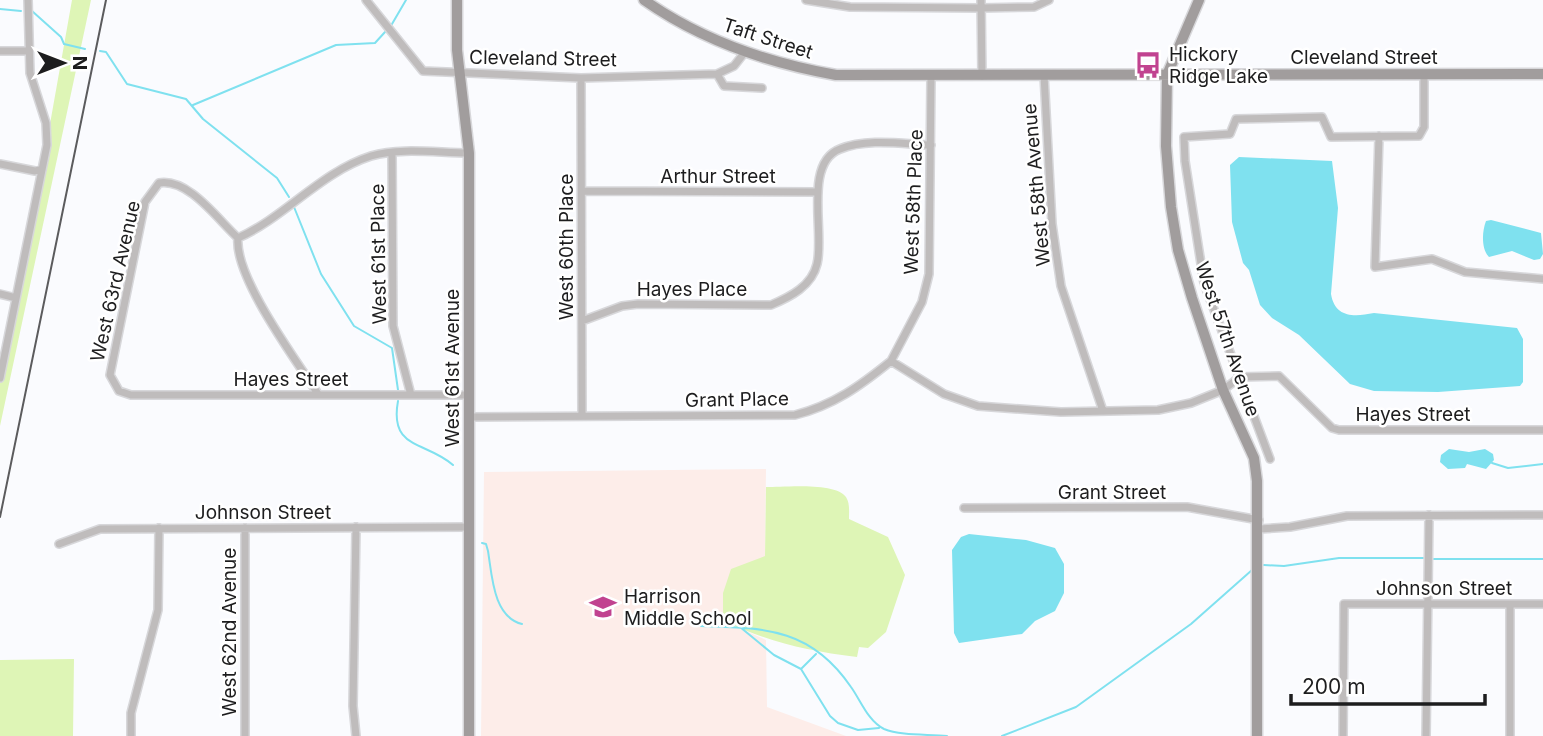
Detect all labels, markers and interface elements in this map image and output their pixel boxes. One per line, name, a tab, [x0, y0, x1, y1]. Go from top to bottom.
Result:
street label: Taft Street	[720, 13, 816, 64]
north arrow	[28, 28, 98, 98]
place label: Hickory Ridge Lake	[1169, 43, 1268, 88]
street label: Cleveland Street	[469, 46, 617, 71]
street label: Cleveland Street	[1290, 46, 1438, 69]
bus stop icon: Hickory Ridge Lake	[1133, 50, 1163, 80]
text: N	[68, 56, 91, 70]
street label: West 58th Avenue	[1018, 103, 1055, 267]
street label: West 58th Place	[899, 129, 928, 275]
street label: Arthur Street	[660, 165, 776, 188]
street label: West 60th Place	[555, 174, 578, 320]
street label: West 61st Place	[366, 183, 391, 325]
street label: West 63rd Avenue	[86, 198, 145, 364]
street label: West 57th Avenue	[1190, 259, 1265, 420]
street label: Hayes Place	[637, 278, 747, 301]
street label: West 61st Avenue	[441, 289, 464, 447]
street label: Hayes Street	[234, 368, 348, 391]
street label: Grant Place	[685, 387, 789, 412]
street label: Hayes Street	[1356, 403, 1470, 426]
street label: Grant Street	[1058, 481, 1166, 504]
street label: Johnson Street	[195, 501, 331, 524]
street label: West 62nd Avenue	[218, 548, 241, 716]
street label: Johnson Street	[1376, 577, 1512, 600]
place label: Harrison Middle School	[624, 585, 752, 630]
school or university icon: Harrison Middle School	[588, 592, 618, 622]
scale bar	[1291, 662, 1485, 706]
text: 200 m	[1302, 674, 1366, 699]

